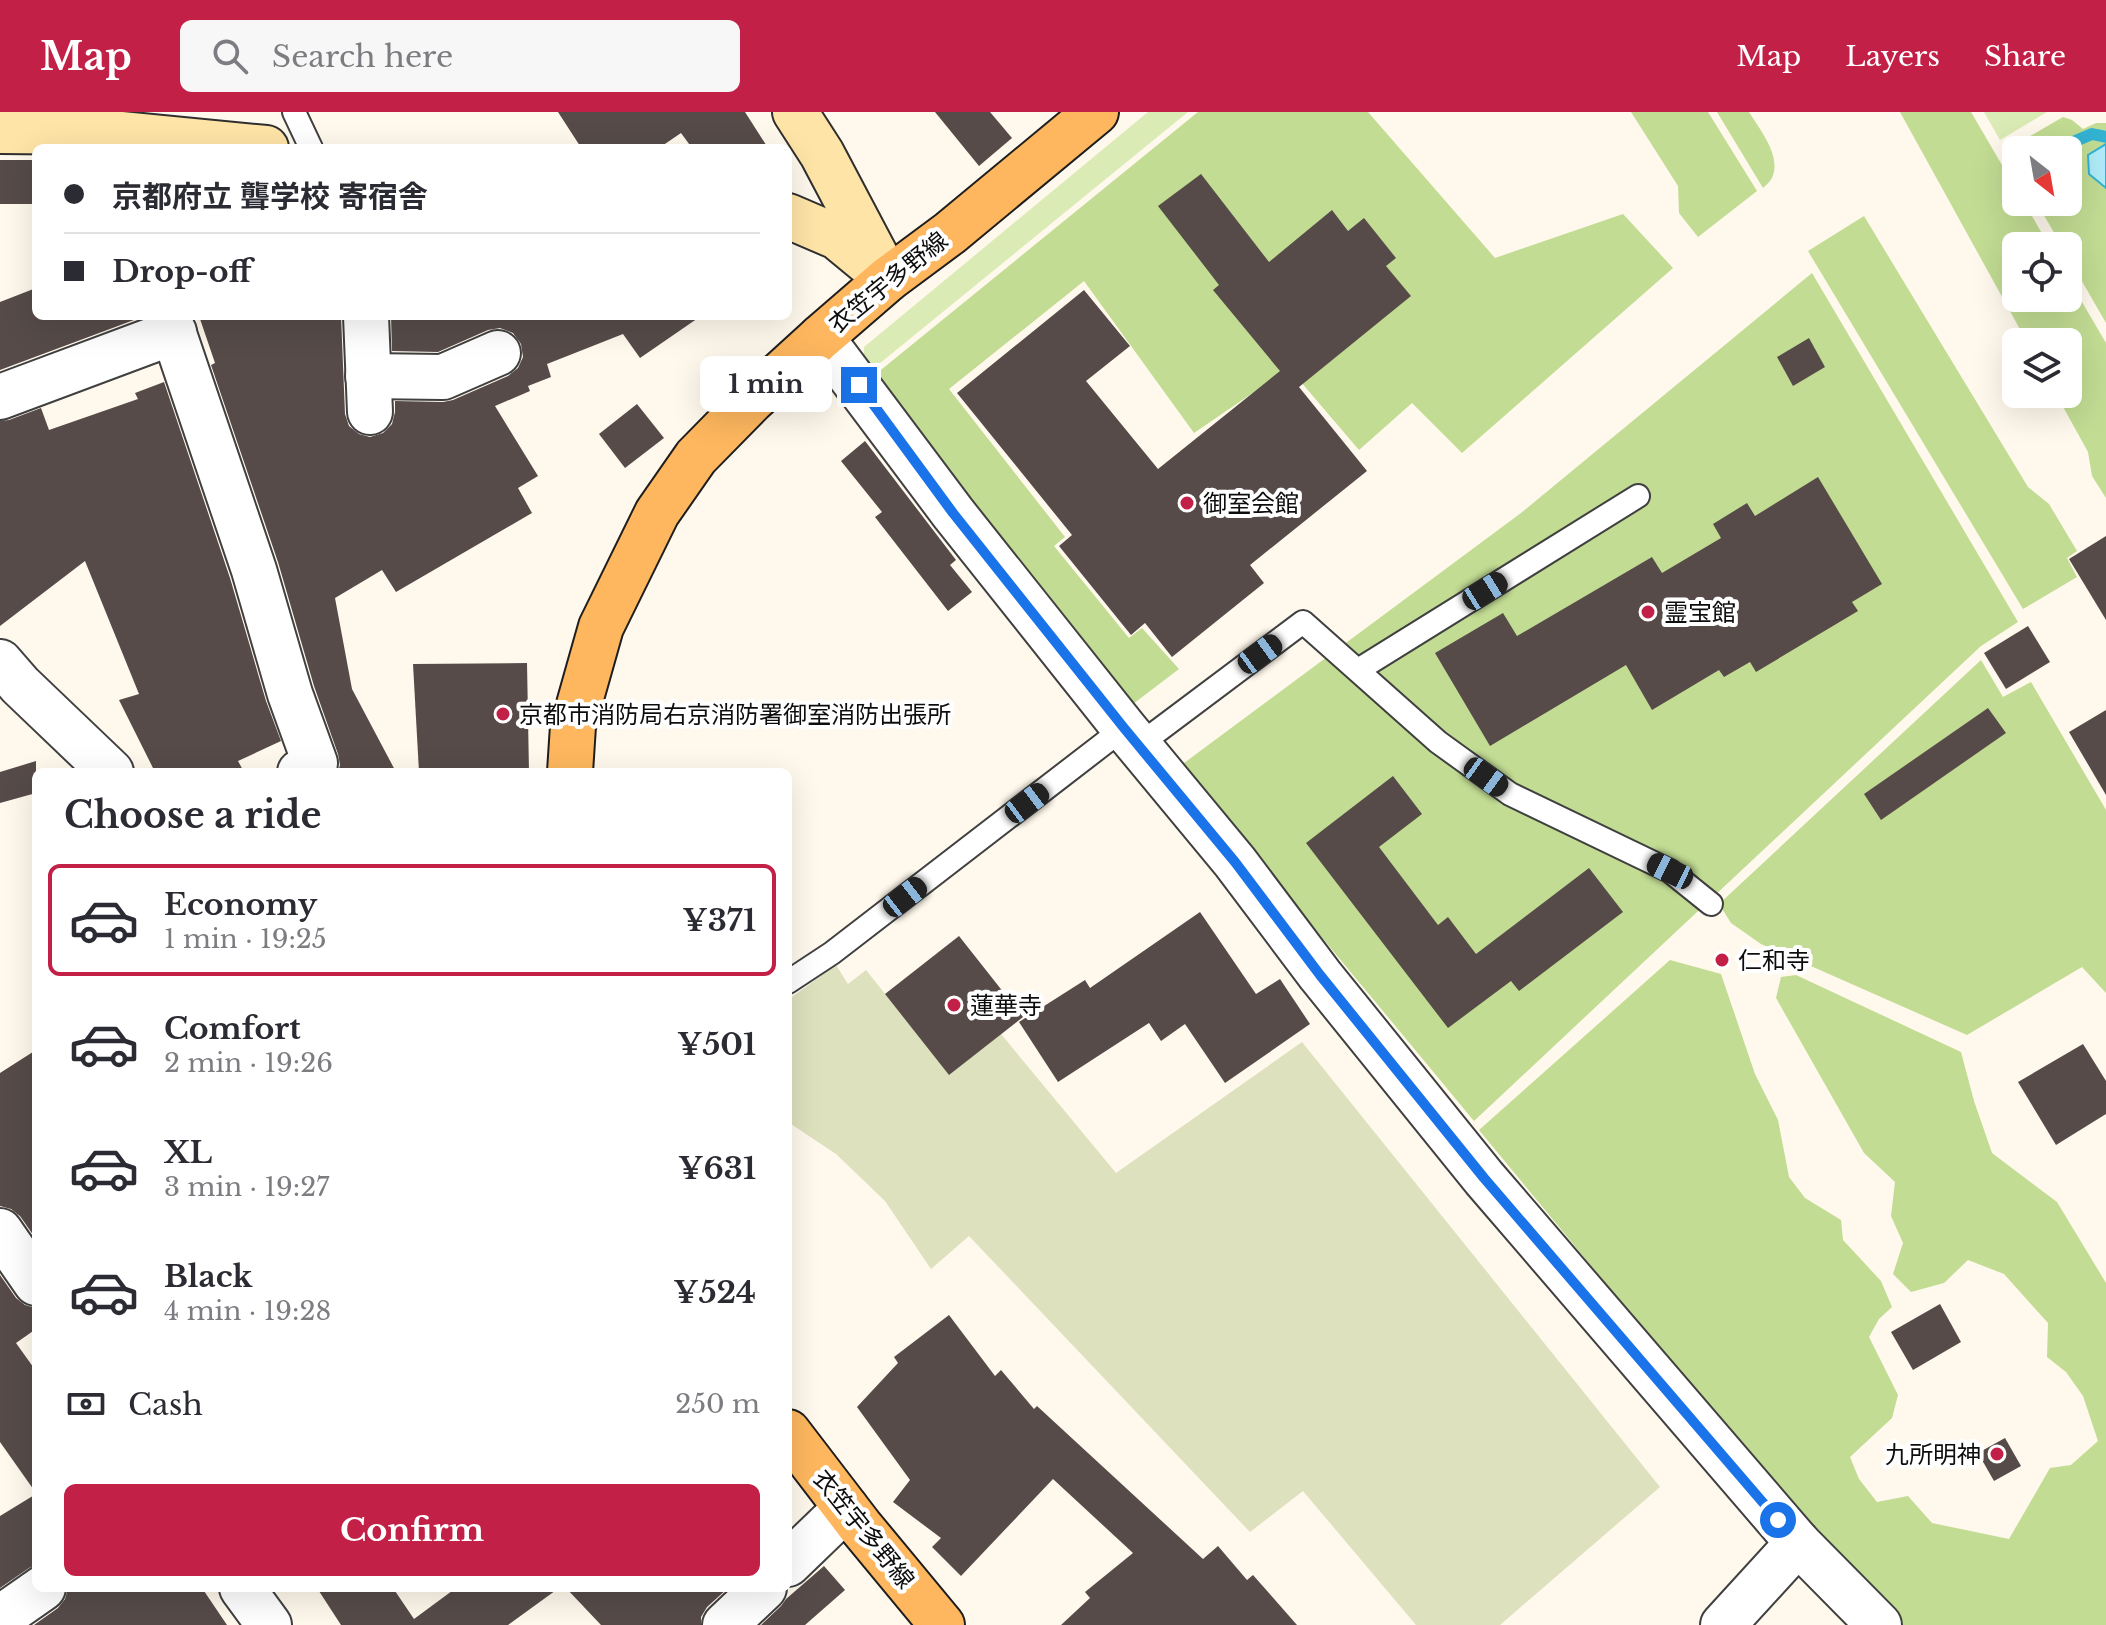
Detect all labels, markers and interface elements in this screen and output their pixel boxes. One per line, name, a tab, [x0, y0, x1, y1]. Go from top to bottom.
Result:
search box	[180, 20, 740, 92]
text: Map	[40, 33, 132, 80]
icon: search	[208, 34, 252, 78]
text: Search here	[272, 38, 453, 75]
text: Map	[1736, 39, 1801, 74]
text: Layers	[1845, 39, 1940, 74]
text: Share	[1984, 39, 2066, 74]
north arrow	[2002, 136, 2082, 216]
map controls	[2002, 136, 2082, 408]
text: 京都府立 聾学校 寄宿舎	[112, 178, 428, 215]
street label: 衣笠宇多野線	[823, 225, 953, 339]
button: locate	[2002, 232, 2082, 312]
text: Drop-off	[112, 253, 252, 290]
button: layers	[2002, 328, 2082, 408]
callout: 1 min	[699, 357, 831, 413]
route end	[841, 367, 877, 403]
text: 1 min	[728, 368, 804, 400]
place label: 御室会館	[1203, 489, 1299, 518]
marker: 御室会館	[1178, 494, 1196, 512]
car	[1458, 568, 1512, 614]
place label: 霊宝館	[1664, 598, 1736, 627]
marker: 霊宝館	[1639, 603, 1657, 621]
car	[1234, 630, 1286, 678]
place label: 京都市消防局右京消防署御室消防出張所	[519, 700, 951, 729]
marker: 京都市消防局右京消防署御室消防出張所	[494, 705, 512, 723]
car	[1460, 753, 1512, 801]
car	[1001, 779, 1053, 827]
text: Choose a ride	[64, 793, 321, 838]
car	[1643, 850, 1697, 892]
car	[879, 873, 931, 921]
icon: car	[68, 884, 140, 956]
text: Economy	[164, 886, 317, 923]
text: ¥371	[682, 902, 756, 939]
text: 1 min · 19:25	[164, 923, 327, 955]
place label: 仁和寺	[1738, 946, 1810, 975]
marker: 仁和寺	[1713, 951, 1731, 969]
place label: 蓮華寺	[970, 991, 1042, 1020]
marker: 蓮華寺	[945, 996, 963, 1014]
icon: car	[68, 1008, 140, 1080]
text: Comfort	[164, 1010, 301, 1047]
text: ¥501	[677, 1026, 756, 1063]
text: 2 min · 19:26	[164, 1047, 333, 1079]
icon: car	[68, 1132, 140, 1204]
text: XL	[164, 1134, 212, 1171]
text: ¥631	[678, 1150, 756, 1187]
text: 3 min · 19:27	[164, 1171, 329, 1203]
icon: car	[68, 1256, 140, 1328]
text: Black	[164, 1258, 252, 1295]
text: ¥524	[673, 1274, 756, 1311]
text: 4 min · 19:28	[164, 1295, 331, 1327]
icon: cash	[64, 1382, 108, 1426]
text: Cash	[128, 1386, 203, 1423]
text: 250 m	[675, 1388, 760, 1420]
place label: 九所明神	[1885, 1440, 1981, 1469]
marker: 九所明神	[1988, 1445, 2006, 1463]
street label: 衣笠宇多野線	[807, 1464, 921, 1594]
button: Confirm	[64, 1484, 760, 1576]
route start	[1760, 1502, 1796, 1538]

